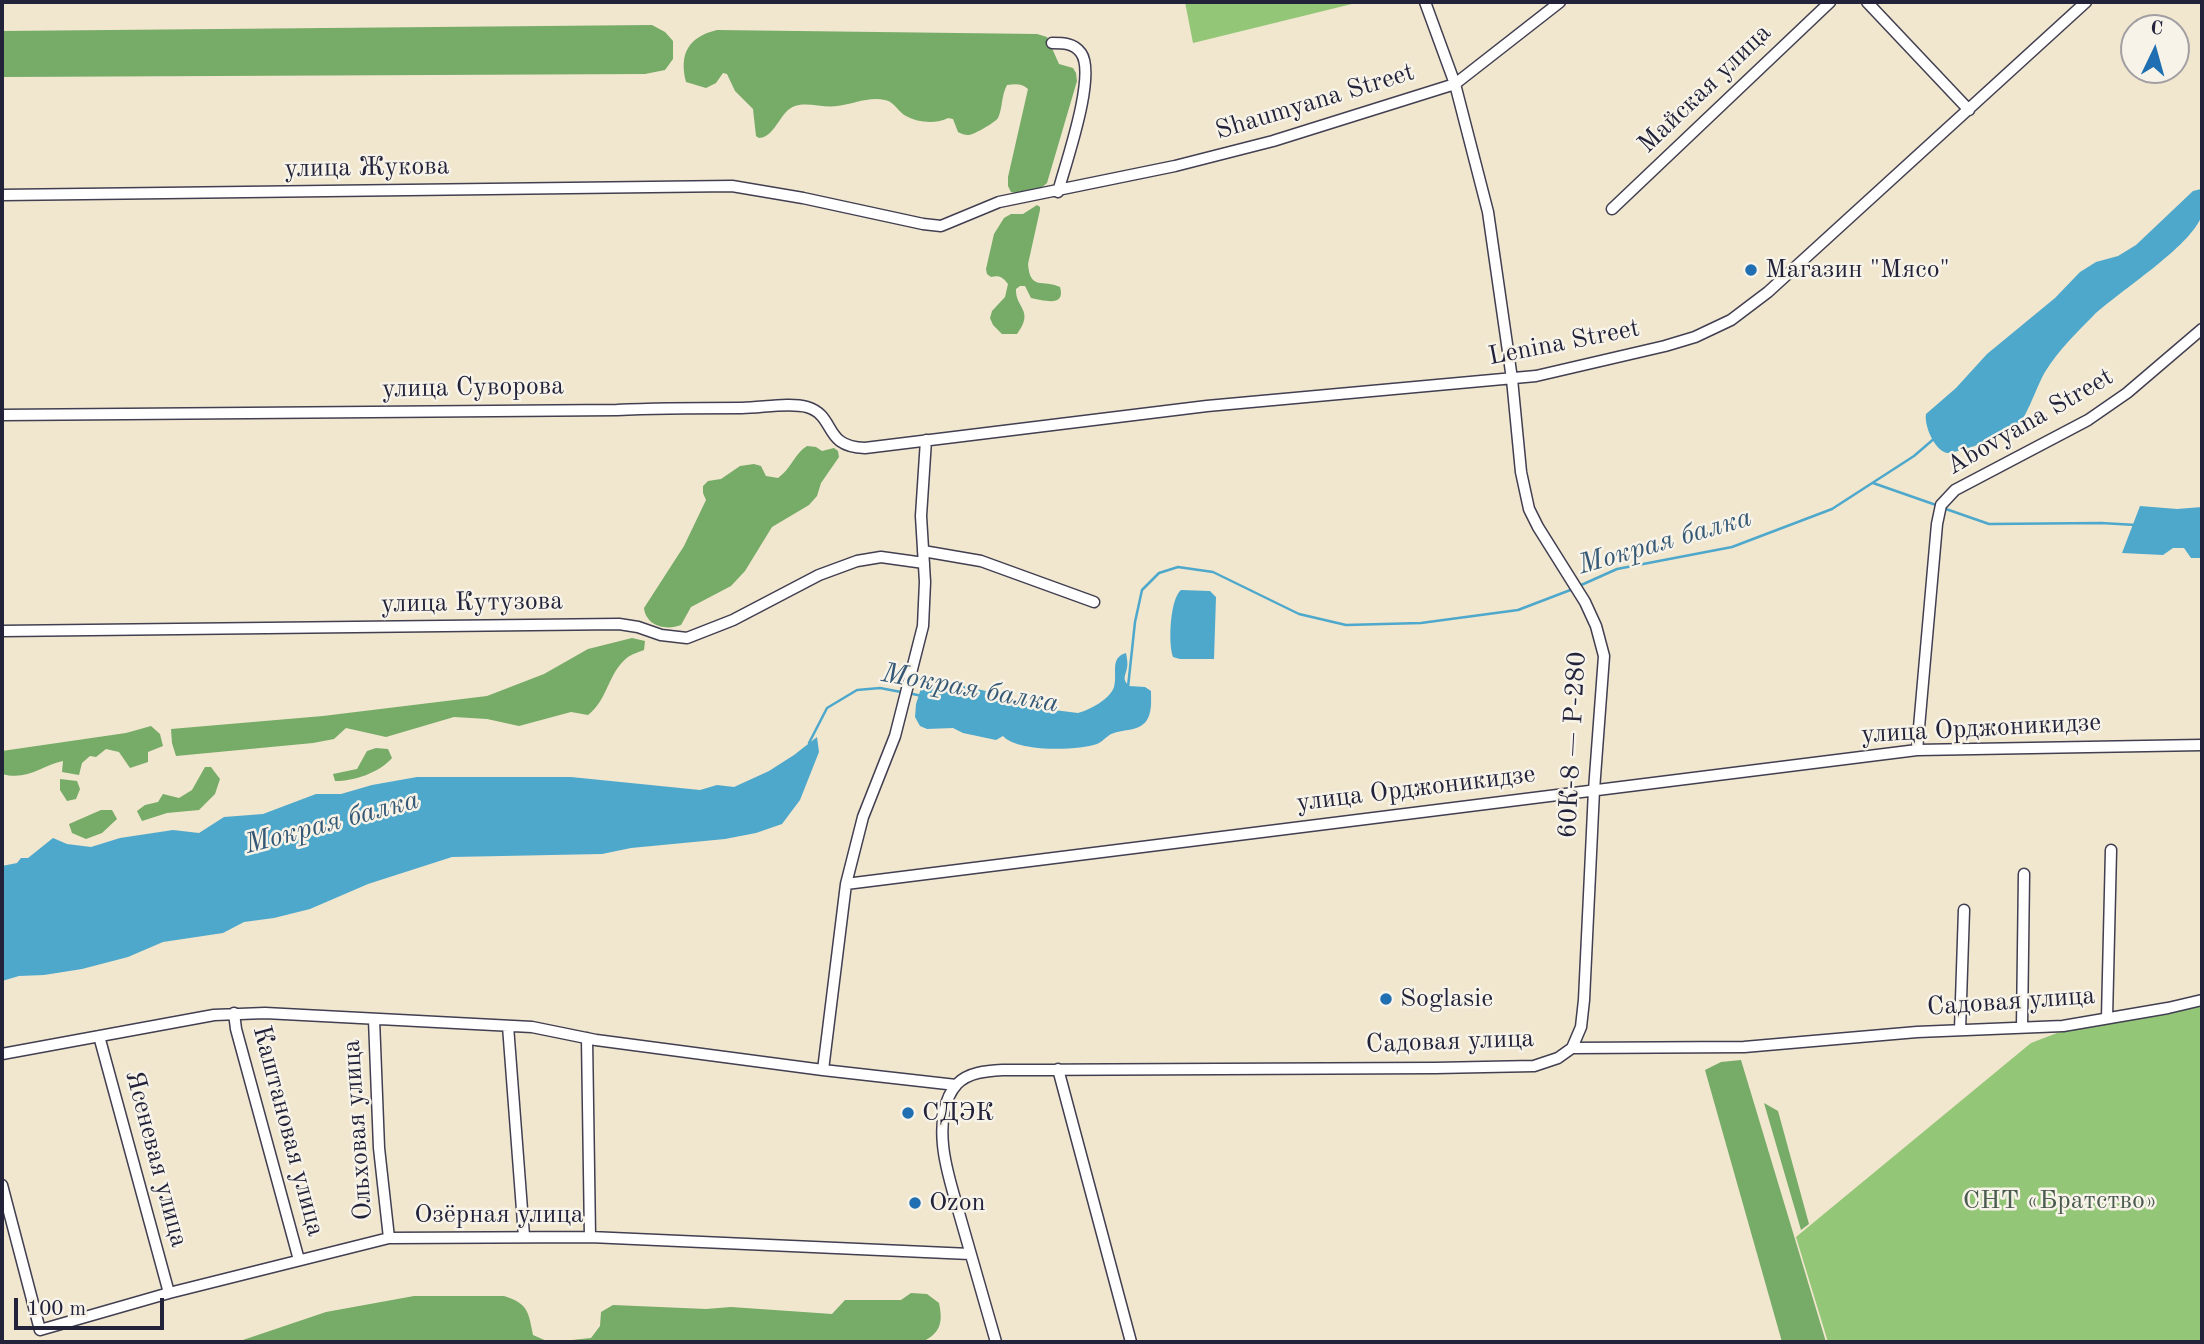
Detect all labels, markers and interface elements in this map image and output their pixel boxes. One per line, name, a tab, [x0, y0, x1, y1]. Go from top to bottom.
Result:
north arrow	[2120, 14, 2190, 84]
street label: Майская улица	[1632, 18, 1778, 160]
text: С	[2150, 20, 2164, 40]
street label: Shaumyana Street	[1212, 57, 1418, 147]
street label: улица Жукова	[284, 151, 450, 185]
place label: Магазин "Мясо"	[1765, 254, 1950, 286]
marker: Магазин "Мясо"	[1743, 262, 1759, 278]
street label: Lenina Street	[1486, 313, 1642, 373]
street label: Abovyana Street	[1941, 362, 2119, 482]
street label: улица Суворова	[382, 371, 564, 405]
water label: Мокрая балка	[1574, 501, 1756, 583]
street label: улица Кутузова	[381, 586, 563, 620]
street label: 60К-8 — Р-280	[1553, 651, 1593, 839]
water label: Мокрая балка	[879, 657, 1061, 721]
street label: улица Орджоникидзе	[1860, 707, 2102, 751]
street label: улица Орджоникидзе	[1295, 759, 1537, 819]
water label: Мокрая балка	[241, 784, 423, 862]
street label: Садовая улица	[1926, 981, 2096, 1023]
place label: Soglasie	[1400, 983, 1493, 1015]
marker: Soglasie	[1378, 991, 1394, 1007]
street label: Каштановая улица	[245, 1022, 331, 1240]
street label: Садовая улица	[1365, 1023, 1535, 1061]
street label: Ольховая улица	[336, 1039, 380, 1221]
street label: Ясеневая улица	[117, 1067, 195, 1251]
place label: СДЭК	[922, 1097, 994, 1129]
marker: СДЭК	[900, 1105, 916, 1121]
park label: СНТ «Братство»	[1963, 1185, 2157, 1217]
place label: Ozon	[929, 1187, 986, 1219]
marker: Ozon	[907, 1195, 923, 1211]
street label: Озёрная улица	[414, 1199, 584, 1231]
scale bar	[18, 1284, 168, 1328]
text: 100 m	[27, 1299, 86, 1320]

